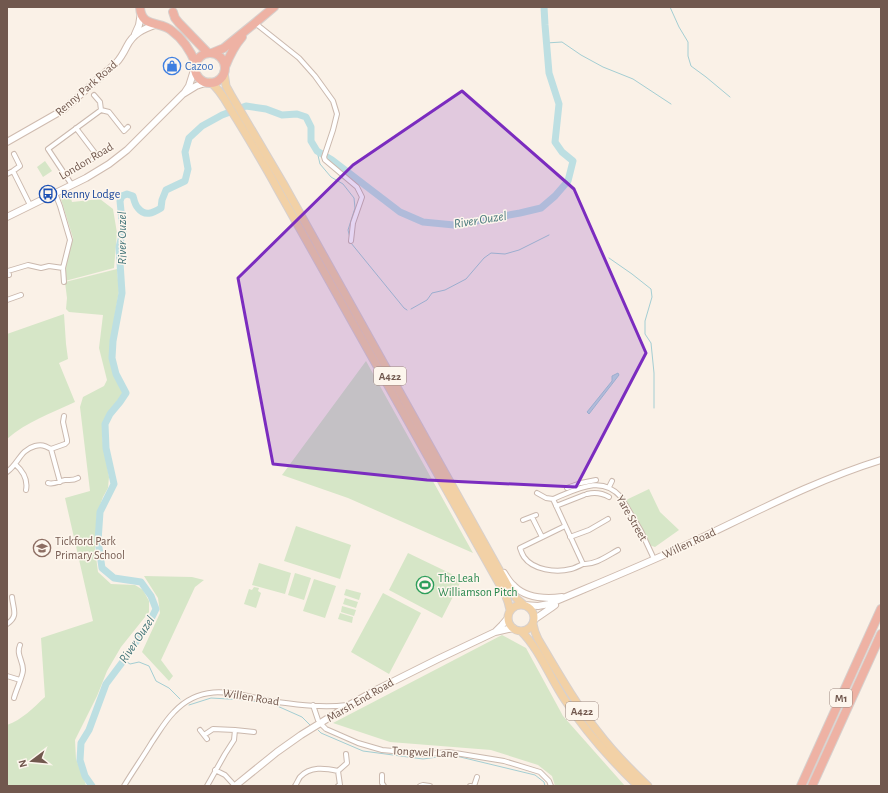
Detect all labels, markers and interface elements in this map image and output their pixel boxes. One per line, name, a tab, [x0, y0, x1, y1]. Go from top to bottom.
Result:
shop icon: Cazoo	[162, 56, 182, 76]
street label: Renny Park Road	[53, 58, 120, 119]
place label: Cazoo	[185, 60, 213, 72]
street label: London Road	[57, 140, 115, 182]
bus stop icon: Renny Lodge	[38, 184, 58, 204]
place label: Renny Lodge	[61, 188, 120, 201]
water label: River Ouzel	[453, 210, 508, 231]
water label: River Ouzel	[116, 211, 129, 265]
road number: A422	[374, 367, 406, 385]
street label: Yare Street	[614, 493, 650, 543]
street label: Willen Road	[661, 525, 717, 561]
place label: Tickford Park Primary School	[55, 535, 125, 562]
school or university icon: Tickford Park Primary School	[32, 538, 52, 558]
place label: The Leah Williamson Pitch	[438, 572, 518, 598]
sports icon: The Leah Williamson Pitch	[415, 575, 435, 595]
water label: River Ouzel	[117, 614, 158, 666]
street label: Marsh End Road	[324, 676, 396, 724]
street label: Willen Road	[222, 687, 280, 707]
road number: M1	[830, 689, 852, 707]
road number: A422	[566, 702, 598, 720]
north arrow	[12, 741, 52, 781]
street label: Tongwell Lane	[392, 744, 458, 760]
text: N	[17, 758, 29, 769]

